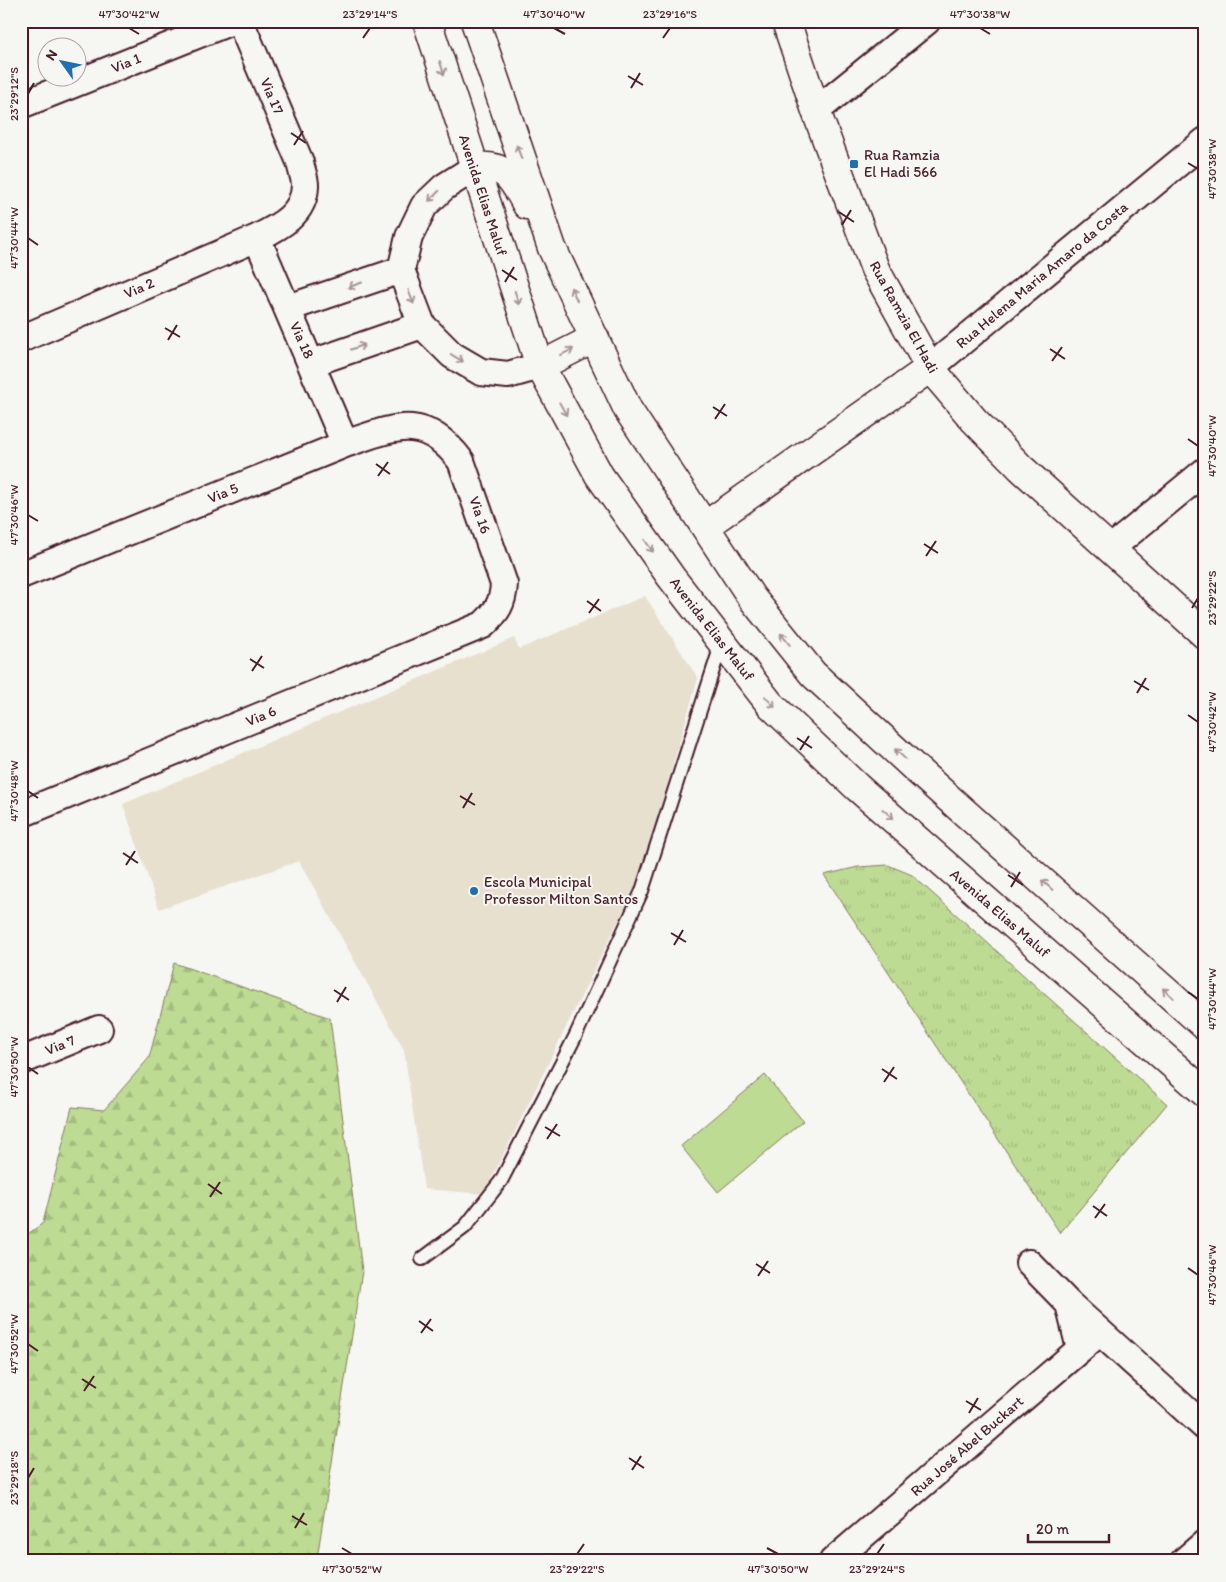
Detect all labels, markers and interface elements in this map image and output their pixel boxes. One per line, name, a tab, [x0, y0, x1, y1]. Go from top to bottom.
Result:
text: 47°30'42"W	[98, 7, 160, 21]
text: 23°29'14"S	[342, 7, 398, 21]
text: 47°30'40"W	[523, 7, 585, 21]
text: 23°29'16"S	[643, 7, 697, 21]
text: 47°30'38"W	[950, 7, 1010, 21]
north arrow	[38, 38, 88, 88]
text: N	[42, 47, 61, 64]
street label: Via 1	[109, 49, 143, 77]
one-way arrow	[437, 59, 447, 75]
text: 23°29'12"S	[7, 67, 21, 121]
street label: Via 17	[256, 75, 288, 117]
street label: Avenida Elias Maluf	[455, 132, 511, 258]
text: 47°30'38"W	[1205, 139, 1219, 199]
one-way arrow	[514, 145, 523, 160]
place label: Rua Ramzia El Hadi 566	[864, 146, 940, 181]
marker: Rua Ramzia El Hadi 566	[848, 158, 860, 170]
one-way arrow	[429, 190, 441, 202]
street label: Rua Helena Maria Amaro da Costa	[952, 198, 1132, 352]
text: 47°30'44"W	[7, 207, 21, 269]
street label: Rua Ramzia El Hadi	[866, 258, 942, 376]
street label: Via 2	[121, 274, 157, 302]
one-way arrow	[347, 281, 363, 290]
one-way arrow	[568, 287, 578, 302]
one-way arrow	[407, 289, 416, 305]
one-way arrow	[513, 289, 522, 305]
street label: Via 18	[286, 319, 318, 361]
one-way arrow	[350, 342, 366, 352]
one-way arrow	[559, 347, 574, 356]
one-way arrow	[450, 354, 464, 364]
one-way arrow	[558, 401, 568, 416]
text: 47°30'40"W	[1205, 415, 1219, 477]
street label: Via 5	[205, 479, 241, 507]
text: 47°30'46"W	[7, 484, 21, 546]
street label: Via 16	[465, 494, 495, 536]
one-way arrow	[644, 539, 654, 553]
text: 23°29'22"S	[1205, 570, 1219, 625]
street label: Avenida Elias Maluf	[666, 574, 758, 684]
one-way arrow	[780, 633, 791, 646]
text: 47°30'42"W	[1205, 691, 1219, 753]
one-way arrow	[764, 696, 776, 709]
street label: Via 6	[243, 702, 279, 730]
one-way arrow	[893, 748, 906, 760]
text: 47°30'48"W	[7, 760, 21, 822]
one-way arrow	[881, 808, 894, 820]
street label: Avenida Elias Maluf	[946, 865, 1054, 961]
place label: Escola Municipal Professor Milton Santos	[484, 873, 639, 908]
one-way arrow	[1040, 880, 1053, 891]
marker: Escola Municipal Professor Milton Santos	[468, 885, 480, 897]
text: 47°30'44"W	[1205, 968, 1219, 1030]
one-way arrow	[1162, 988, 1175, 999]
street label: Via 7	[42, 1031, 78, 1059]
text: 47°30'50"W	[7, 1036, 21, 1098]
text: 47°30'46"W	[1205, 1244, 1219, 1306]
text: 47°30'52"W	[7, 1314, 21, 1374]
street label: Rua José Abel Buckart	[907, 1392, 1027, 1500]
text: 23°29'18"S	[7, 1451, 21, 1505]
scale bar	[1028, 1512, 1110, 1544]
text: 20 m	[1036, 1520, 1070, 1538]
text: 47°30'52"W	[322, 1562, 382, 1576]
text: 23°29'22"S	[550, 1562, 605, 1576]
text: 47°30'50"W	[747, 1562, 809, 1576]
text: 23°29'24"S	[849, 1562, 905, 1576]

